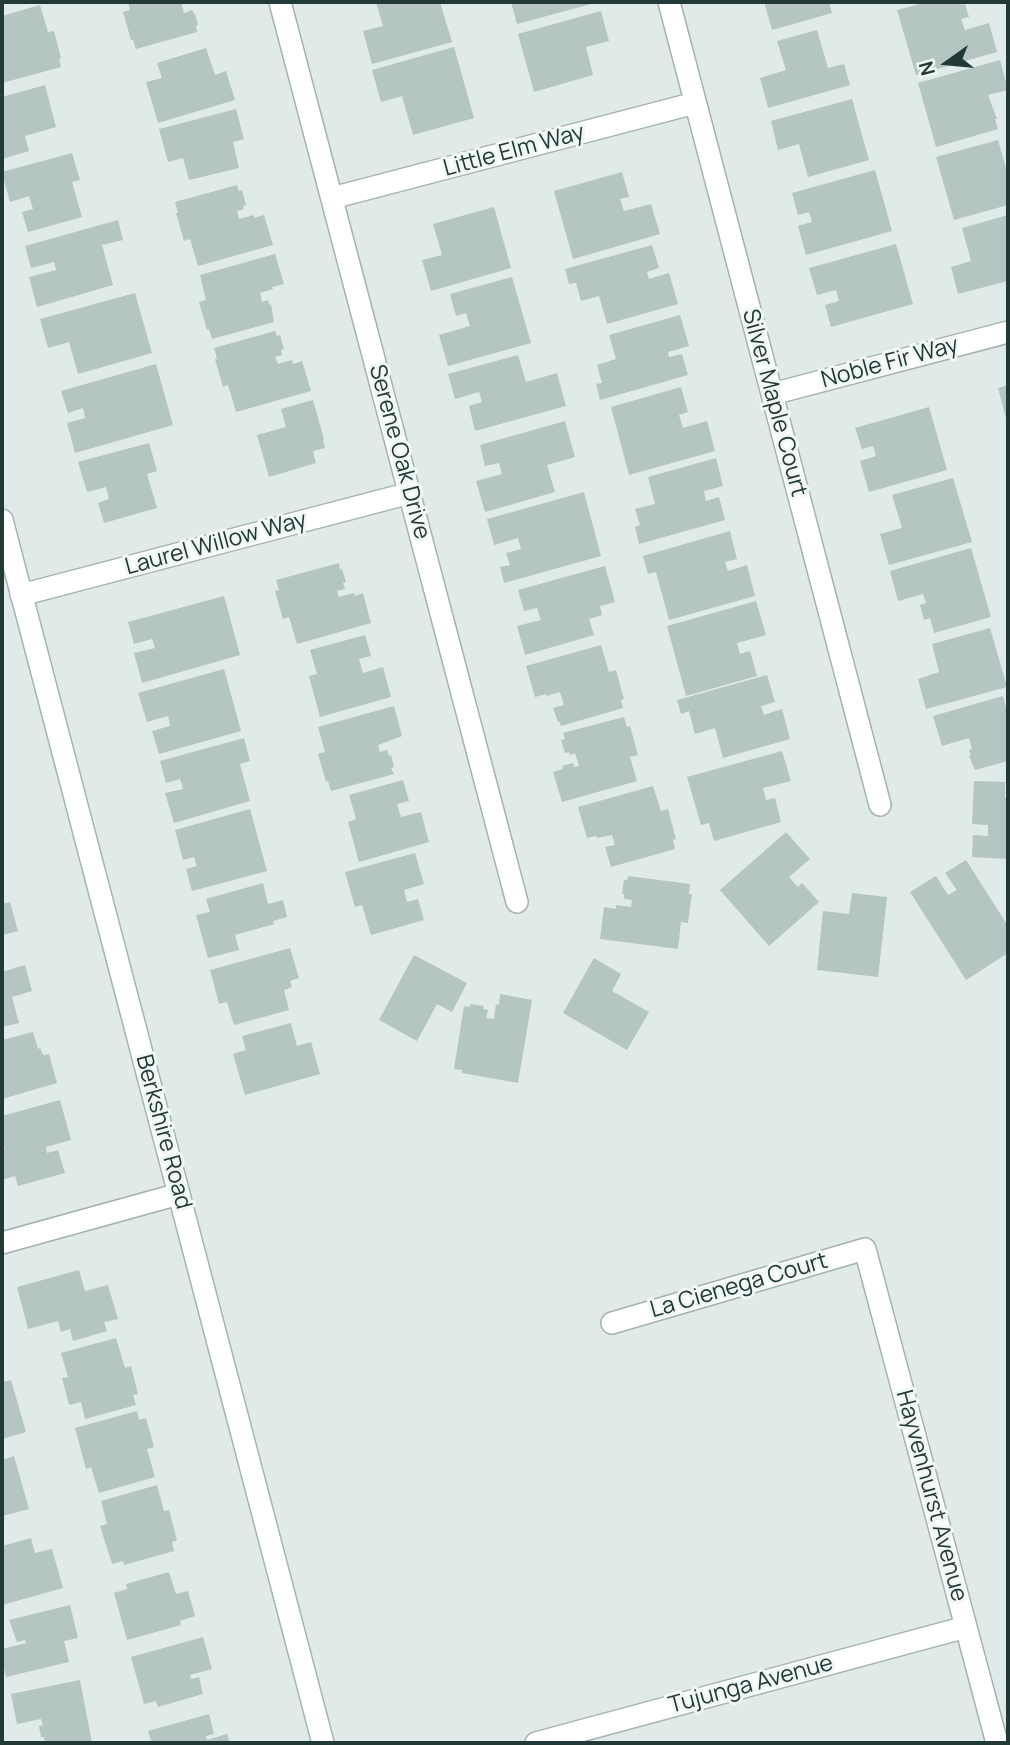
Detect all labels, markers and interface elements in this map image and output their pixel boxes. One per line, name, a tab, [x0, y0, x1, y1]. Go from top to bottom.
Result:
north arrow	[912, 28, 982, 98]
text: N	[912, 58, 941, 78]
street label: Little Elm Way	[440, 119, 588, 183]
street label: Silver Maple Court	[736, 306, 812, 500]
street label: Noble Fir Way	[818, 331, 962, 395]
street label: Serene Oak Drive	[362, 362, 436, 542]
street label: Laurel Willow Way	[122, 506, 310, 582]
street label: Berkshire Road	[129, 1052, 197, 1212]
street label: La Cienega Court	[647, 1247, 831, 1325]
street label: Hayvenhurst Avenue	[889, 1387, 973, 1605]
street label: Tujunga Avenue	[666, 1650, 836, 1720]

